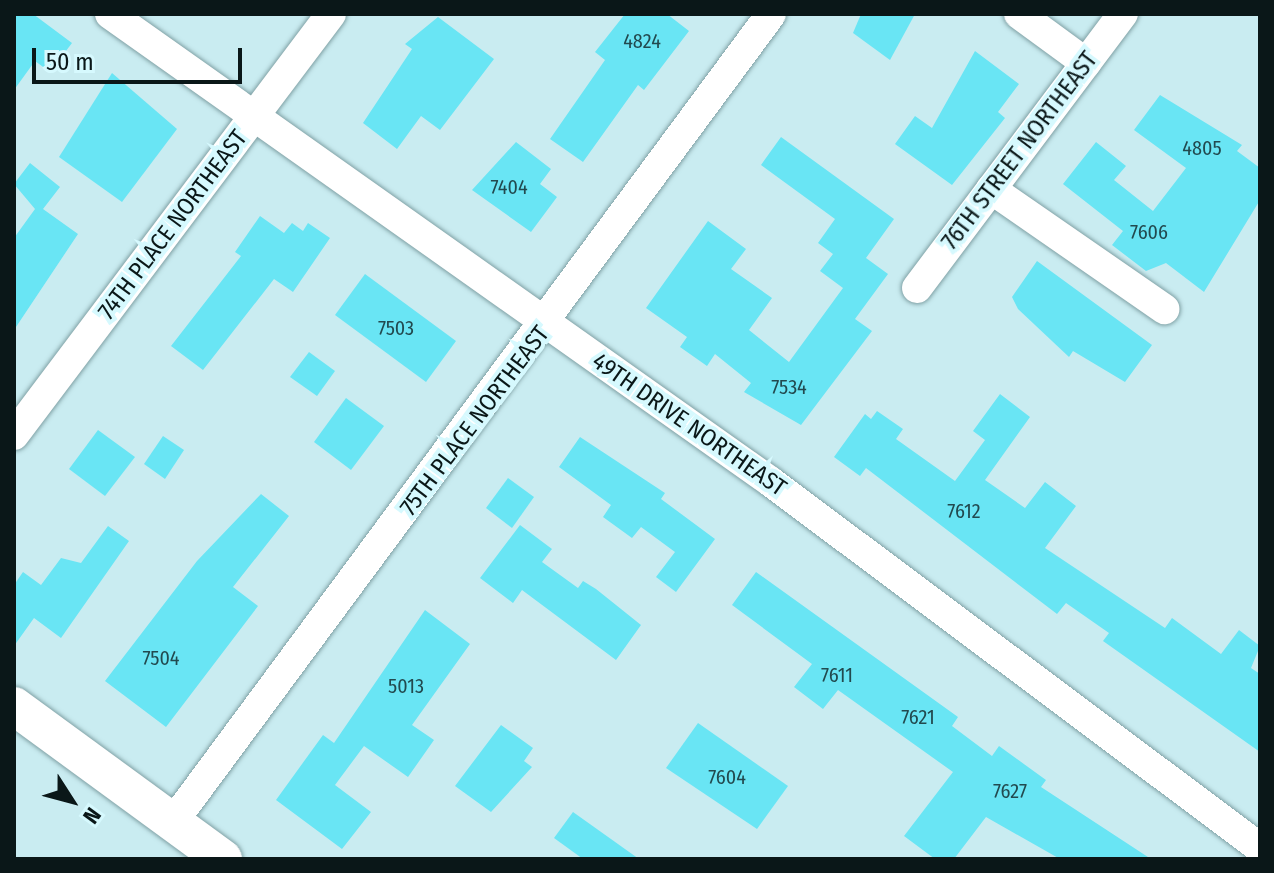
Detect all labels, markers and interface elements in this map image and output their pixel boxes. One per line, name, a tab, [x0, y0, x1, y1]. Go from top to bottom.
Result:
house number: 4824	[623, 29, 661, 53]
scale bar	[36, 32, 246, 82]
street label: 76TH STREET NORTHEAST	[936, 46, 1104, 256]
text: 50 m	[46, 48, 94, 76]
street label: 74TH PLACE NORTHEAST	[92, 125, 254, 325]
house number: 4805	[1182, 136, 1222, 160]
house number: 7404	[490, 175, 528, 199]
house number: 7606	[1130, 220, 1168, 244]
house number: 7503	[378, 316, 414, 340]
street label: 75TH PLACE NORTHEAST	[394, 321, 556, 521]
street label: 49TH DRIVE NORTHEAST	[586, 347, 792, 503]
house number: 7534	[771, 375, 807, 399]
house number: 7612	[947, 499, 981, 523]
house number: 7504	[142, 646, 180, 670]
house number: 7611	[821, 663, 853, 687]
house number: 5013	[388, 674, 424, 698]
house number: 7621	[901, 705, 935, 729]
north arrow	[32, 761, 112, 841]
house number: 7604	[708, 765, 746, 789]
house number: 7627	[993, 779, 1027, 803]
text: N	[77, 802, 107, 829]

